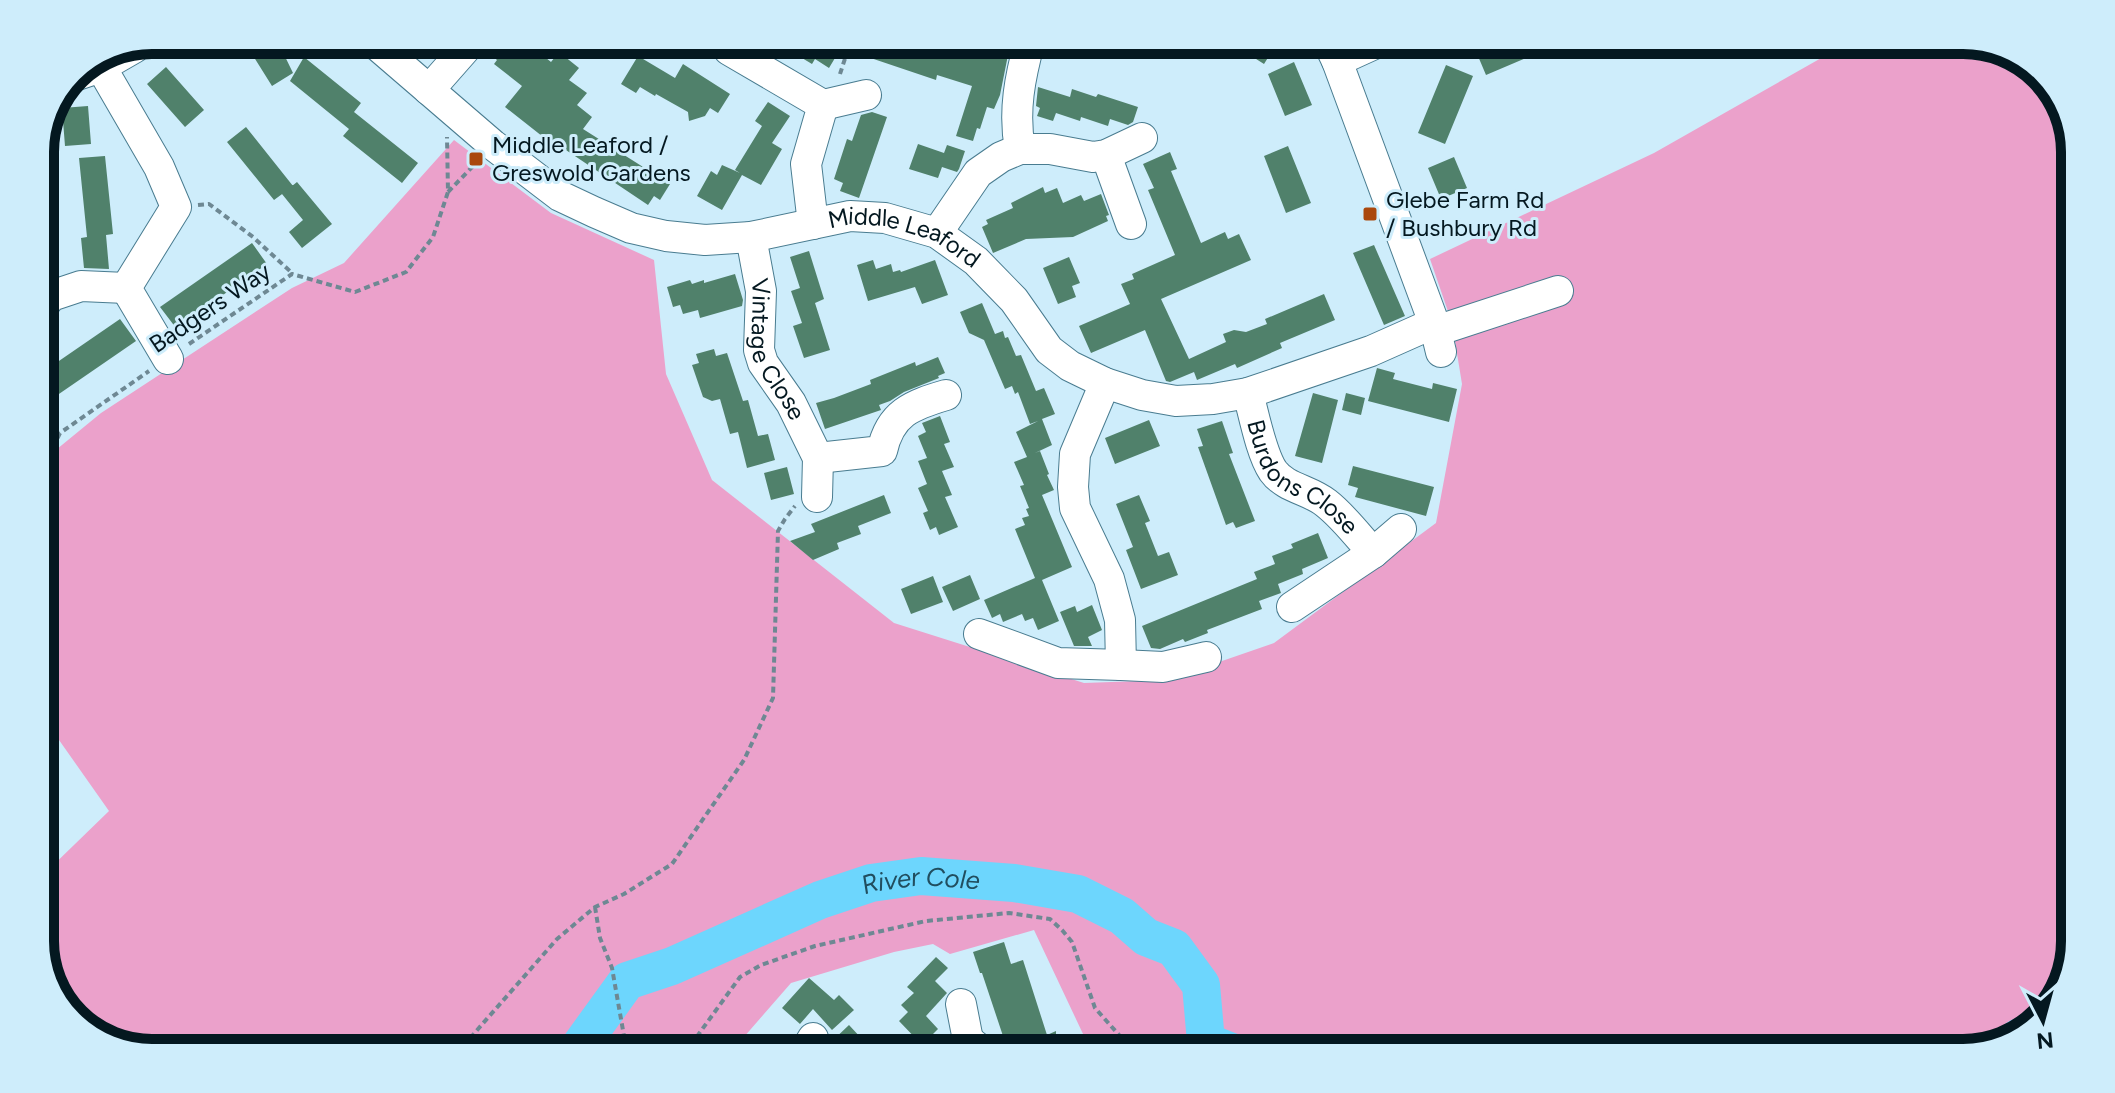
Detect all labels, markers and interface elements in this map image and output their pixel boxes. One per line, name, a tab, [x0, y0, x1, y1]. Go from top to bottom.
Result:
place label: Middle Leaford / Greswold Gardens	[492, 130, 691, 187]
marker: Middle Leaford / Greswold Gardens	[467, 150, 485, 168]
place label: Glebe Farm Rd / Bushbury Rd	[1386, 185, 1544, 242]
street label: Middle Leaford	[825, 201, 986, 273]
marker: Glebe Farm Rd / Bushbury Rd	[1361, 205, 1379, 223]
street label: Badgers Way	[144, 256, 276, 359]
street label: Vintage Close	[745, 276, 812, 424]
street label: Burdons Close	[1241, 417, 1365, 540]
water label: River Cole	[857, 860, 981, 901]
north arrow	[2003, 981, 2083, 1061]
text: N	[2035, 1026, 2055, 1055]

